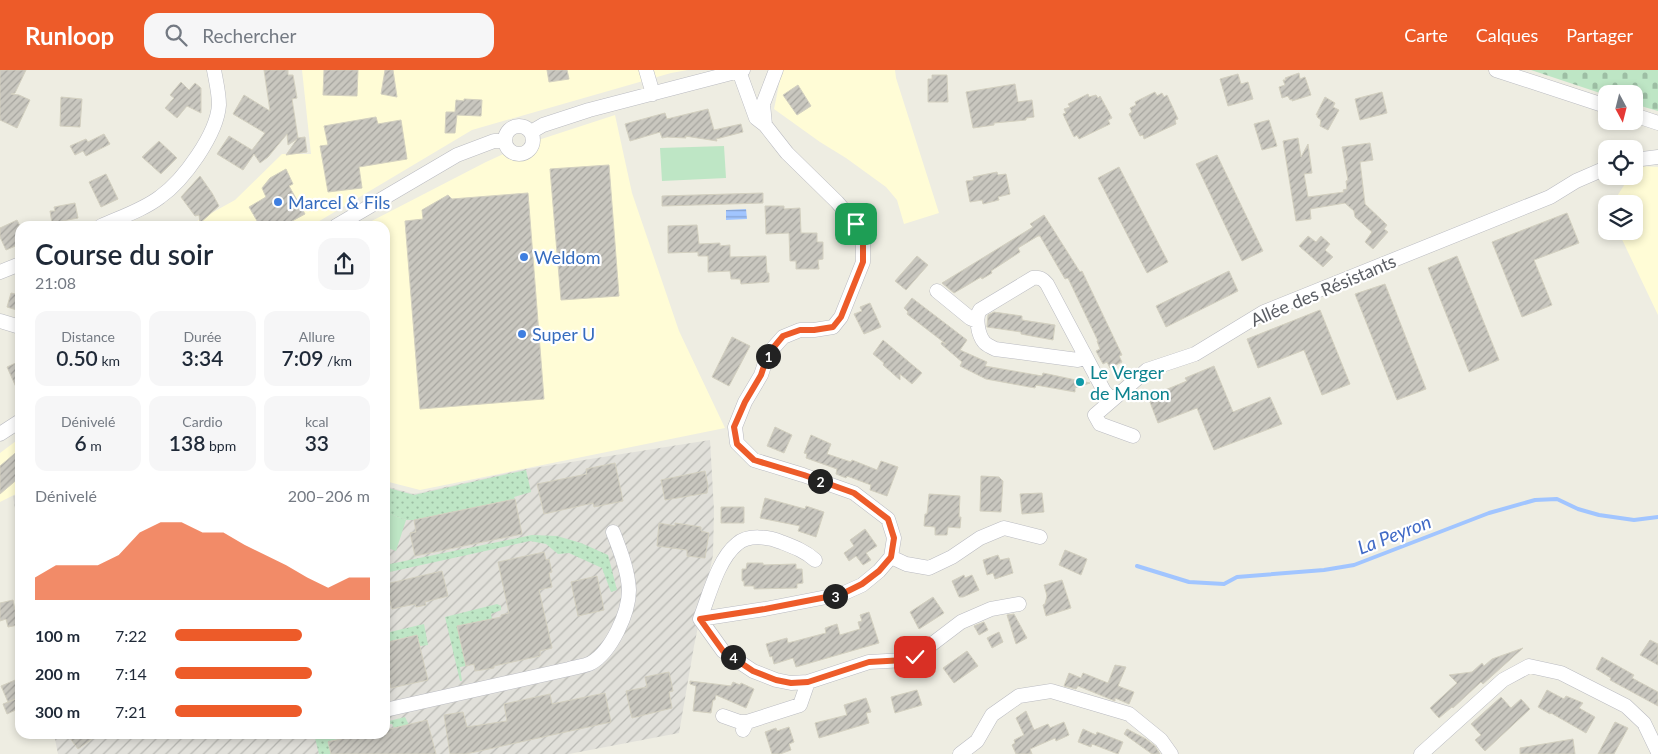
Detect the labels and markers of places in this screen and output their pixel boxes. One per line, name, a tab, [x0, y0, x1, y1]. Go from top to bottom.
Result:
place label: Marcel & Fils	[288, 191, 391, 213]
marker: Marcel & Fils	[272, 196, 284, 208]
pin	[835, 203, 877, 245]
place label: Weldom	[534, 246, 600, 268]
marker: Weldom	[518, 251, 530, 263]
place label: Super U	[532, 323, 595, 345]
marker: Super U	[516, 328, 528, 340]
pin: 1	[756, 344, 780, 368]
place label: Le Verger de Manon	[1090, 361, 1170, 404]
marker: Le Verger de Manon	[1074, 376, 1086, 388]
pin: 2	[808, 468, 832, 494]
pin: 3	[822, 584, 848, 608]
pin	[894, 636, 936, 678]
pin: 4	[720, 644, 746, 670]

